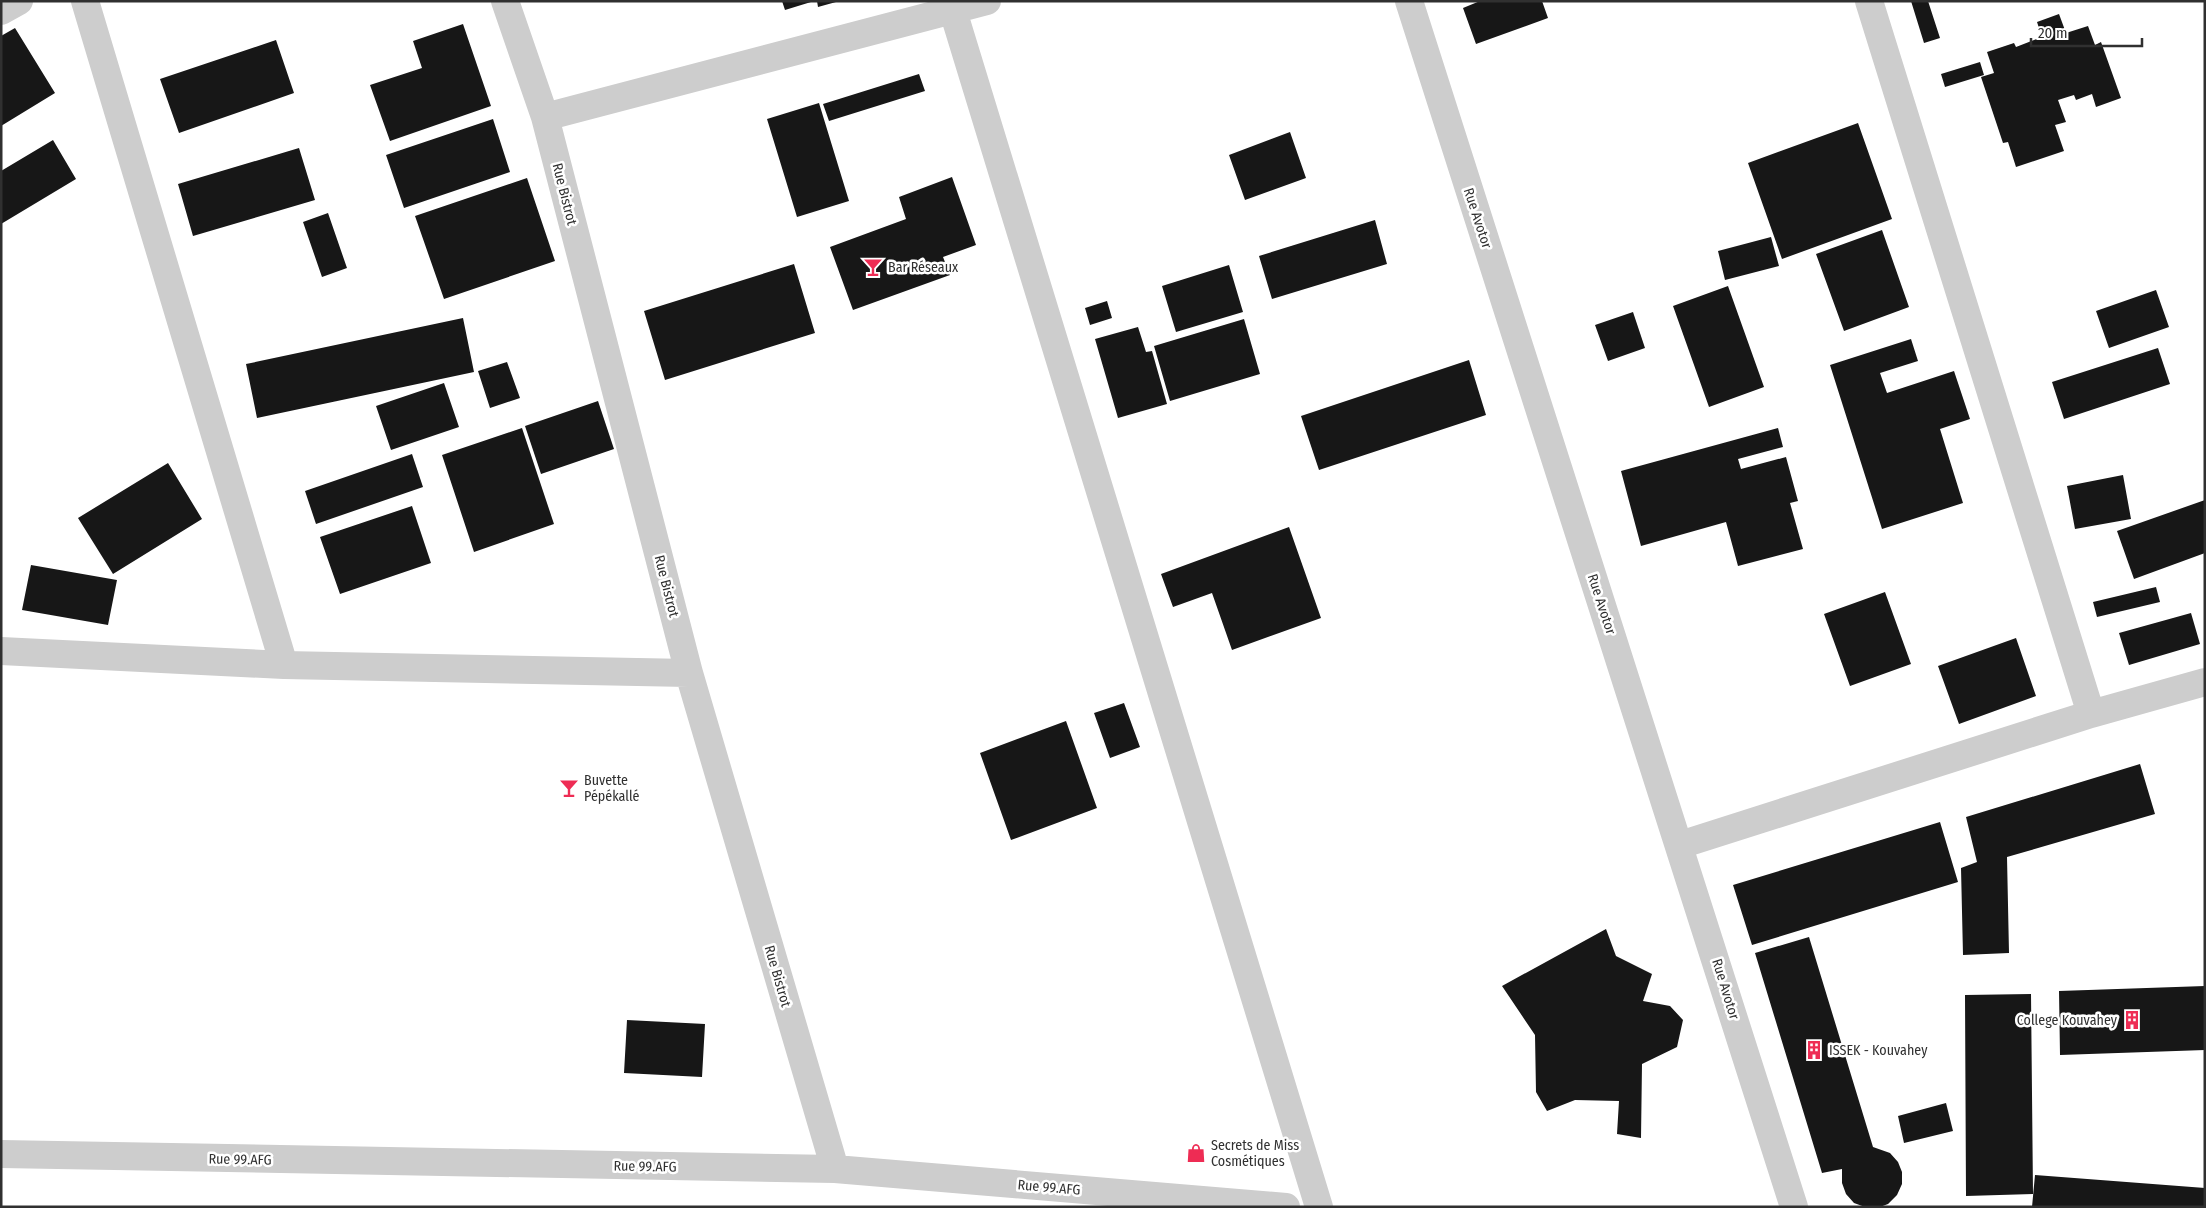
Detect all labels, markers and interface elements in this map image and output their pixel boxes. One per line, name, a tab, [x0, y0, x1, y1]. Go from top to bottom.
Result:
scale bar	[2031, 15, 2142, 47]
text: 20 m	[2038, 24, 2068, 42]
street label: Rue Bistrot	[549, 161, 581, 227]
street label: Rue Avotor	[1460, 186, 1495, 251]
bar icon: Bar Réseaux	[862, 256, 884, 278]
place label: Bar Réseaux	[888, 259, 959, 276]
street label: Rue Bistrot	[651, 553, 683, 619]
street label: Rue Avotor	[1584, 572, 1619, 637]
place label: Buvette Pépékallé	[584, 772, 640, 805]
bar icon: Buvette Pépékallé	[558, 777, 580, 799]
street label: Rue Bistrot	[761, 943, 795, 1009]
street label: Rue Avotor	[1708, 957, 1743, 1022]
building icon: College Kouvahey	[2121, 1009, 2143, 1031]
place label: College Kouvahey	[2017, 1012, 2118, 1029]
building icon: ISSEK - Kouvahey	[1803, 1039, 1825, 1061]
place label: ISSEK - Kouvahey	[1829, 1042, 1928, 1059]
place label: Secrets de Miss Cosmétiques	[1211, 1137, 1299, 1170]
shop icon: Secrets de Miss Cosmétiques	[1185, 1142, 1207, 1164]
street label: Rue 99.AFG	[208, 1150, 272, 1169]
street label: Rue 99.AFG	[613, 1157, 677, 1176]
street label: Rue 99.AFG	[1017, 1176, 1081, 1199]

